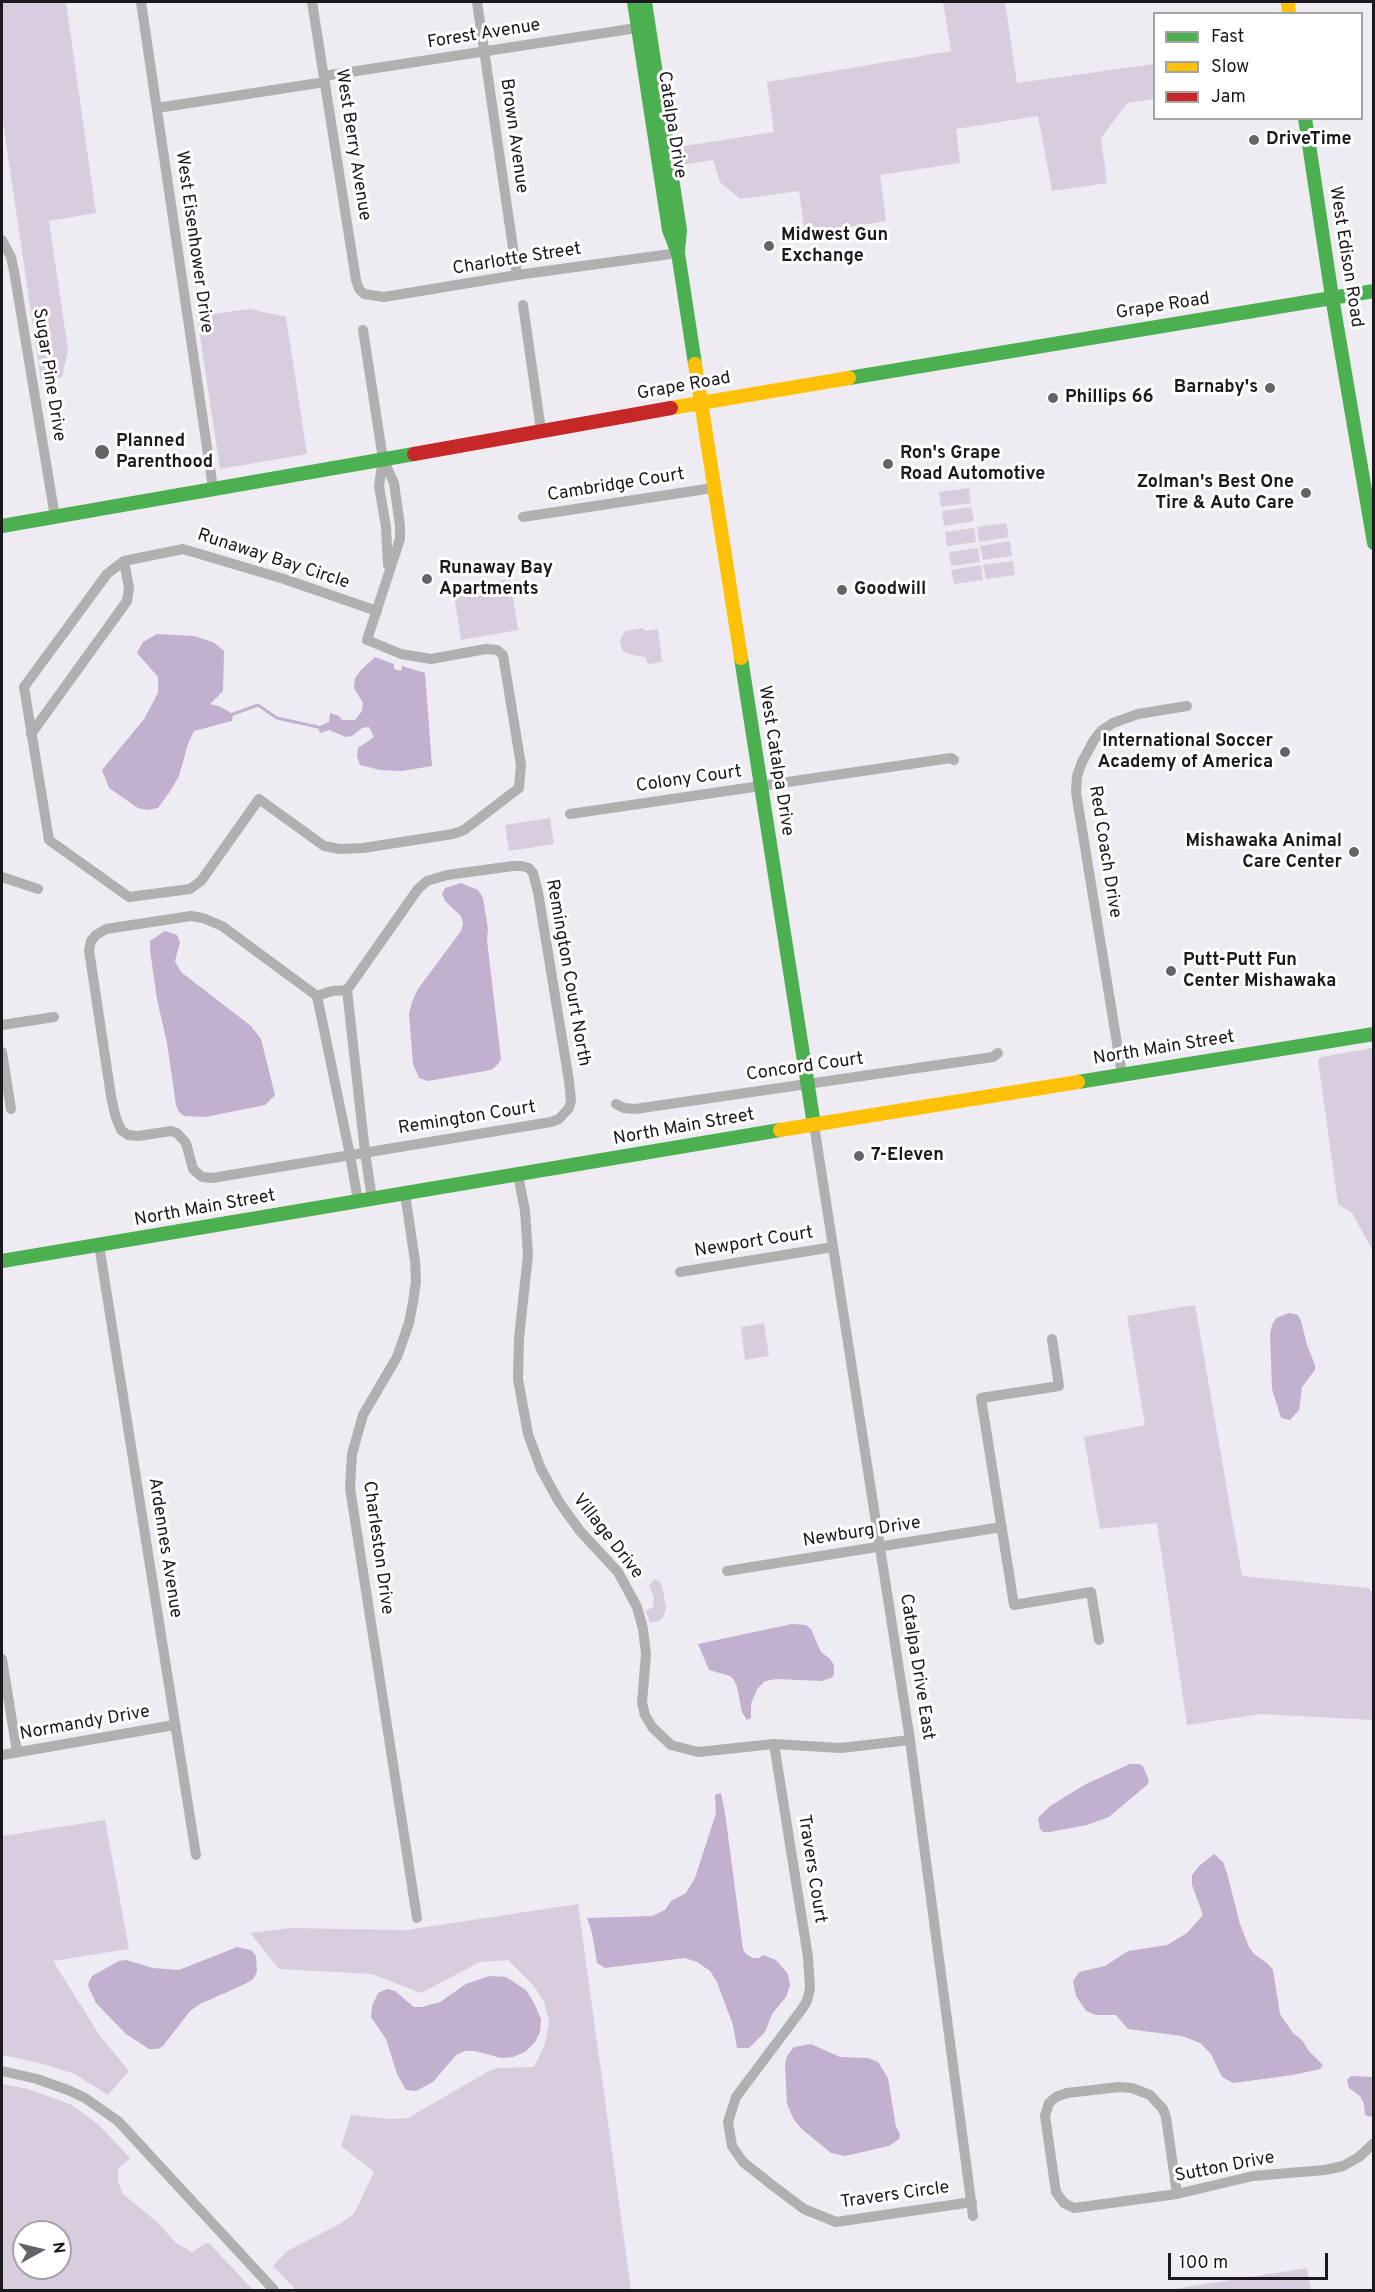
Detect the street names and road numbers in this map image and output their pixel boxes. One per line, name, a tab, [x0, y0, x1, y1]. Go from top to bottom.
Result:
street label: Forest Avenue	[426, 15, 542, 55]
street label: West Berry Avenue	[329, 68, 375, 222]
street label: Catalpa Drive	[652, 70, 690, 180]
street label: Brown Avenue	[494, 77, 532, 195]
street label: West Eisenhower Drive	[170, 149, 216, 335]
street label: West Edison Road	[1323, 185, 1367, 329]
street label: Charlotte Street	[451, 239, 583, 281]
street label: Grape Road	[1115, 289, 1211, 325]
street label: Sugar Pine Drive	[27, 307, 69, 443]
street label: Grape Road	[635, 368, 733, 406]
street label: Cambridge Court	[546, 465, 686, 507]
street label: Runaway Bay Circle	[194, 525, 352, 595]
street label: West Catalpa Drive	[752, 684, 798, 838]
street label: Colony Court	[635, 762, 743, 798]
street label: Red Coach Drive	[1083, 784, 1125, 920]
street label: Remington Court North	[540, 878, 594, 1068]
street label: North Main Street	[1092, 1027, 1236, 1071]
street label: Concord Court	[745, 1049, 865, 1087]
street label: Remington Court	[397, 1097, 537, 1141]
street label: North Main Street	[612, 1105, 756, 1151]
street label: North Main Street	[133, 1186, 277, 1232]
street label: Newport Court	[693, 1223, 815, 1263]
street label: Ardennes Avenue	[142, 1476, 186, 1620]
street label: Charleston Drive	[357, 1480, 397, 1616]
street label: Village Drive	[567, 1490, 647, 1584]
street label: Newburg Drive	[801, 1513, 923, 1553]
street label: Catalpa Drive East	[894, 1592, 938, 1742]
street label: Normandy Drive	[18, 1702, 152, 1746]
street label: Travers Court	[792, 1813, 830, 1925]
street label: Sutton Drive	[1173, 2148, 1277, 2188]
street label: Travers Circle	[839, 2178, 951, 2214]

